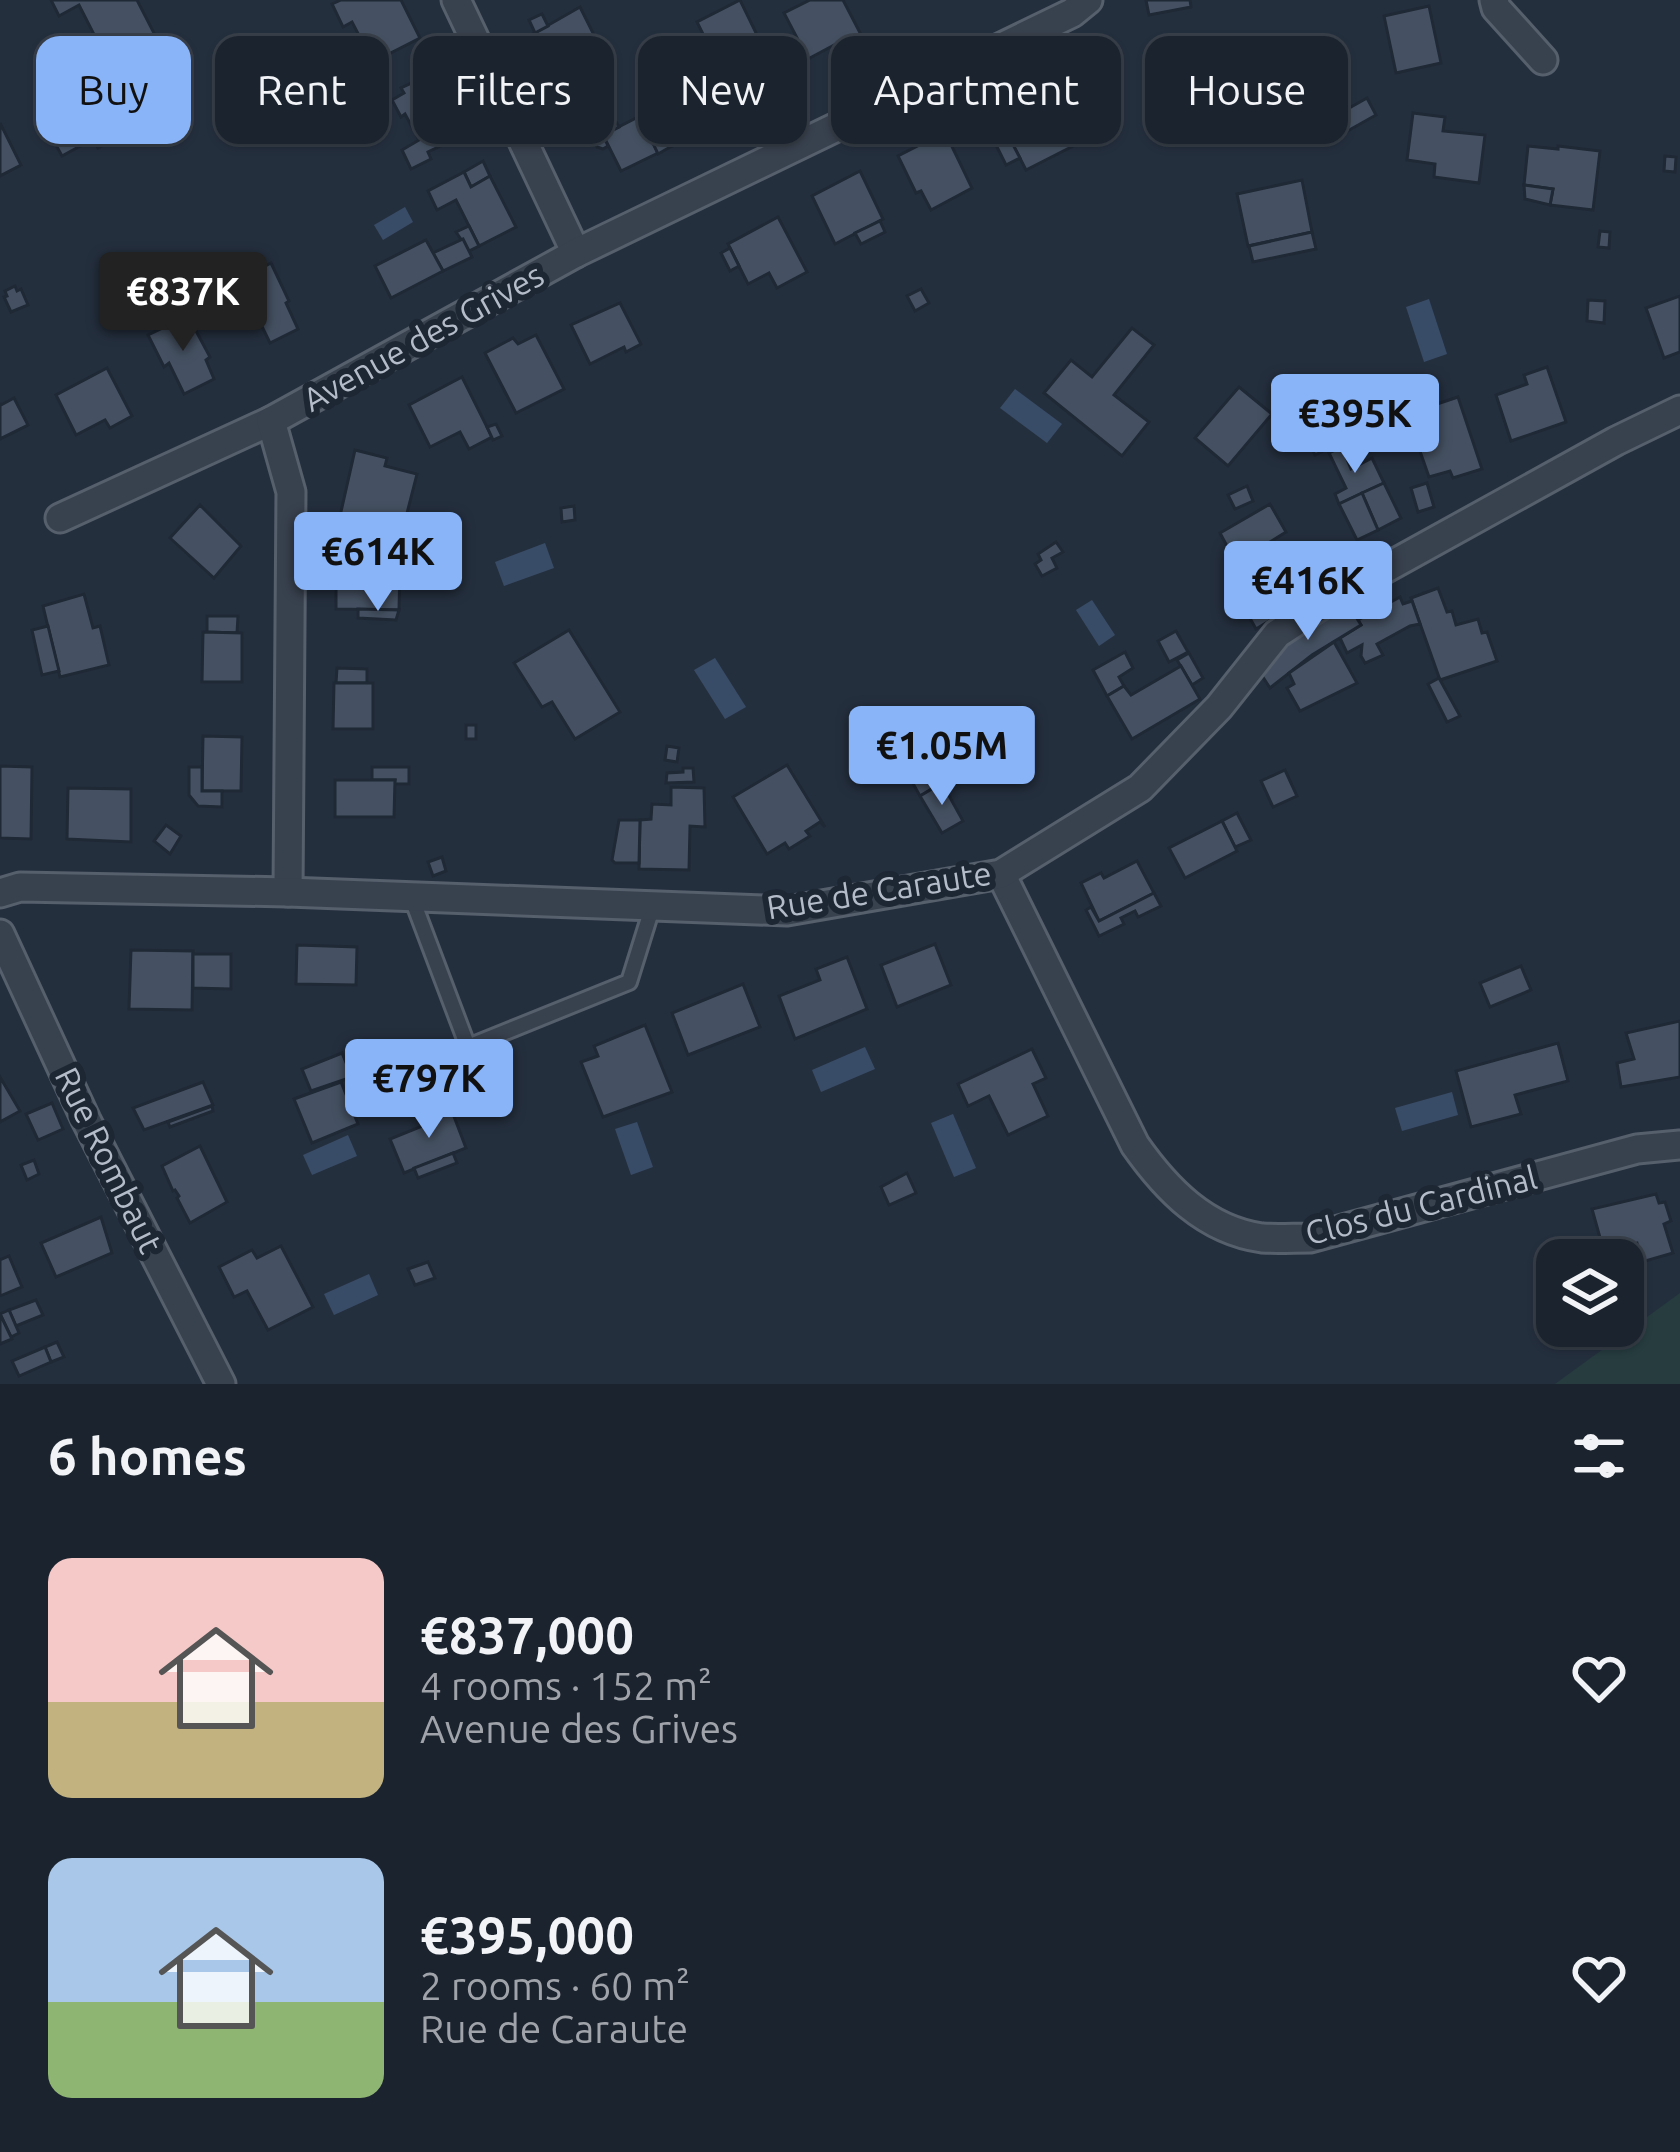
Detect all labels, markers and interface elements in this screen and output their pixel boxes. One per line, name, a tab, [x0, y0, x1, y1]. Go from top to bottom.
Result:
chip: Buy	[36, 36, 191, 144]
chip: Rent	[215, 36, 389, 144]
chip: Filters	[413, 36, 614, 144]
chip: New	[638, 36, 807, 144]
chip: Apartment	[831, 36, 1121, 144]
chip: House	[1145, 36, 1348, 144]
pin: €837K	[99, 252, 267, 354]
street label: Avenue des Grives	[296, 255, 549, 418]
text: €837K	[126, 269, 240, 312]
pin: €395K	[1271, 374, 1439, 476]
text: €395K	[1298, 391, 1412, 434]
pin: €614K	[294, 512, 462, 614]
text: €614K	[321, 529, 435, 572]
pin: €416K	[1224, 541, 1392, 643]
text: €416K	[1251, 558, 1365, 601]
pin: €1.05M	[844, 706, 1040, 808]
text: €1.05M	[876, 723, 1008, 766]
street label: Rue de Caraute	[764, 853, 994, 926]
pin: €797K	[345, 1039, 513, 1141]
text: €797K	[372, 1056, 486, 1099]
street label: Rue Rombaut	[49, 1061, 170, 1258]
street label: Clos du Cardinal	[1301, 1158, 1540, 1251]
map controls	[1536, 1239, 1644, 1347]
button: layers	[1536, 1239, 1644, 1347]
icon: filters	[1566, 1423, 1632, 1489]
text: 6 homes	[48, 1427, 247, 1485]
icon: home	[144, 1606, 288, 1750]
text: €837,000	[420, 1606, 634, 1664]
icon: heart	[1566, 1645, 1632, 1711]
text: 4 rooms · 152 m²	[420, 1664, 712, 1707]
text: Avenue des Grives	[420, 1707, 738, 1750]
icon: home	[144, 1906, 288, 2050]
text: €395,000	[420, 1906, 634, 1964]
icon: heart	[1566, 1945, 1632, 2011]
text: 2 rooms · 60 m²	[420, 1964, 690, 2007]
text: Rue de Caraute	[420, 2007, 688, 2050]

